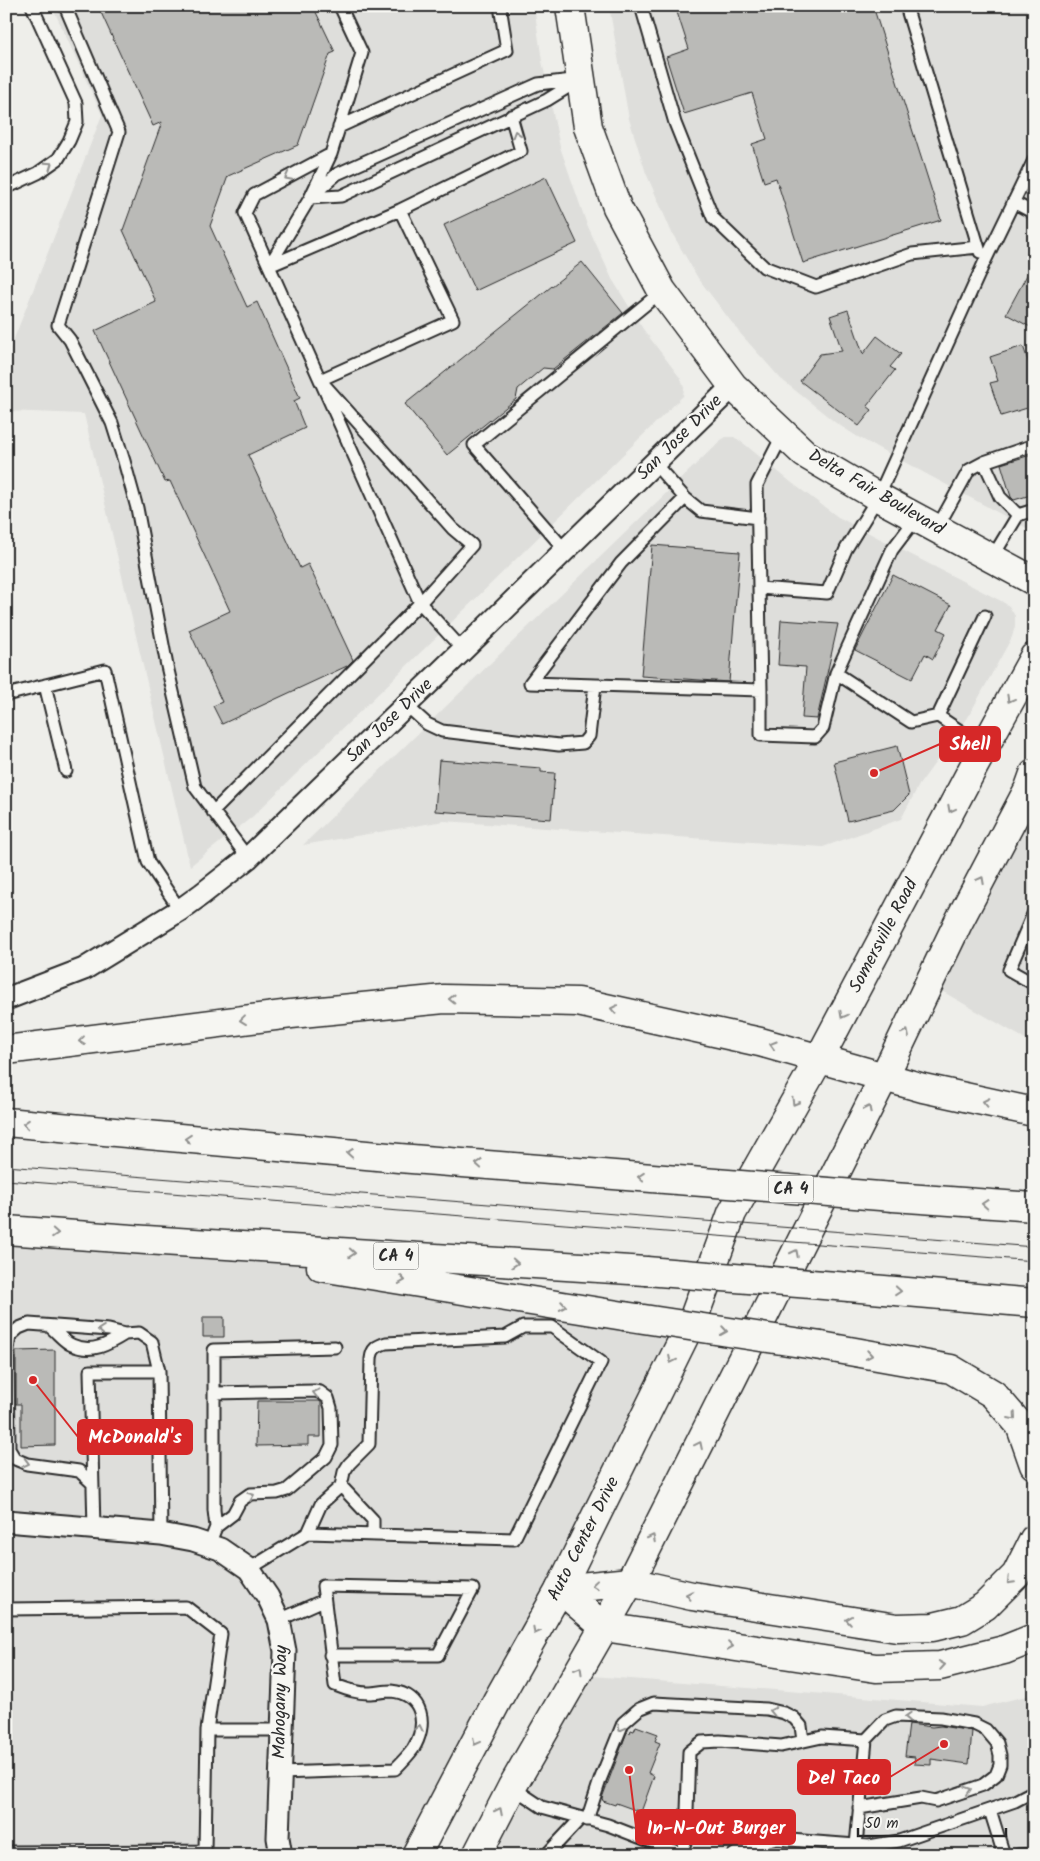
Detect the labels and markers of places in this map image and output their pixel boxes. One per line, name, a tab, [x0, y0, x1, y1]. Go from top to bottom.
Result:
callout: Shell	[940, 727, 1000, 761]
callout: McDonald's	[78, 1420, 192, 1454]
callout: Del Taco	[798, 1760, 890, 1794]
callout: In-N-Out Burger	[636, 1810, 795, 1844]

